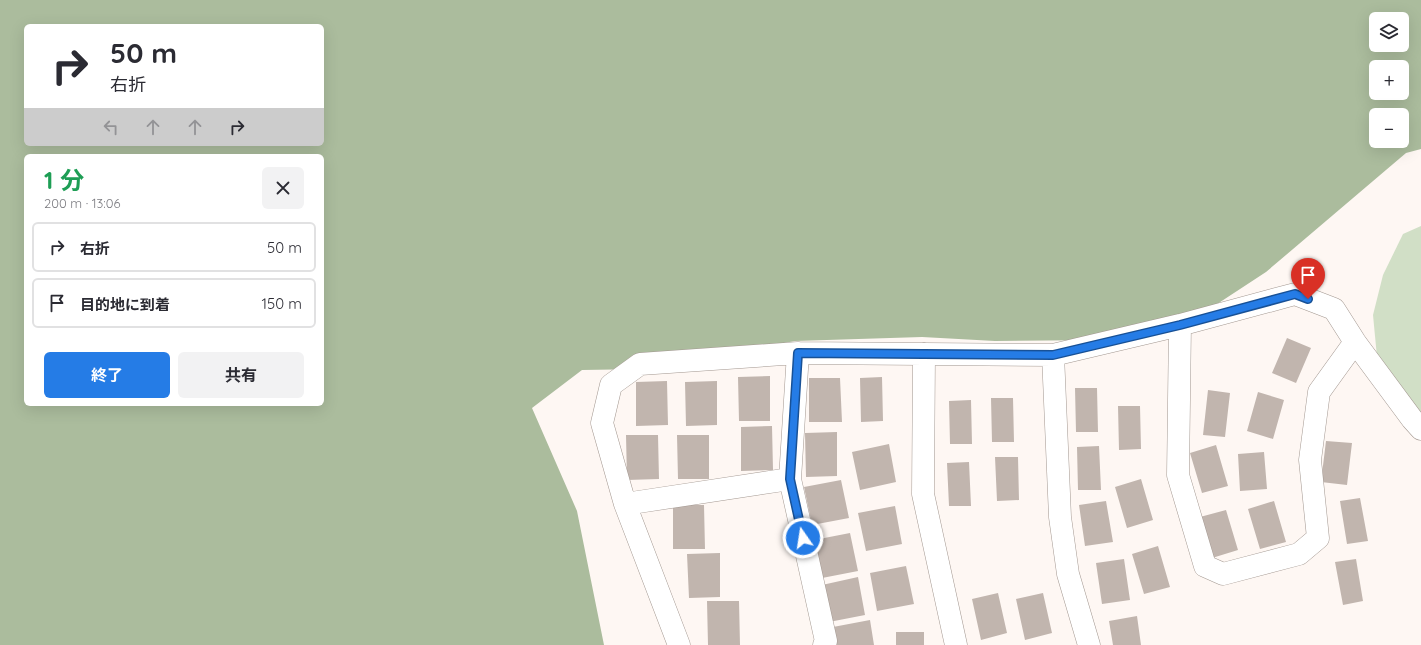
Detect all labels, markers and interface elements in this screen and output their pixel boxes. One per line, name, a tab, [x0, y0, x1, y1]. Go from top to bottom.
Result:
map controls	[1369, 12, 1409, 148]
button: layers	[1369, 12, 1409, 52]
text: 50 m	[110, 35, 177, 70]
icon: right	[44, 40, 96, 92]
button: +	[1369, 60, 1409, 100]
text: 右折	[110, 73, 146, 96]
button: −	[1369, 108, 1409, 148]
icon: left	[100, 116, 122, 138]
icon: ahead	[142, 116, 164, 138]
icon: ahead	[184, 116, 206, 138]
icon: right	[226, 116, 248, 138]
text: 1 分	[44, 165, 84, 195]
button: close	[262, 167, 304, 209]
text: 200 m · 13:06	[44, 195, 121, 211]
icon: right	[46, 236, 68, 258]
text: 50 m	[267, 238, 302, 257]
text: 右折	[80, 239, 110, 258]
pin	[1291, 258, 1325, 299]
icon: arrive	[1297, 264, 1319, 286]
icon: arrive	[46, 292, 68, 314]
text: 150 m	[262, 294, 302, 313]
text: 目的地に到着	[80, 295, 170, 314]
button: 終了	[44, 352, 170, 398]
button: 共有	[178, 352, 304, 398]
position arrow	[782, 517, 824, 559]

